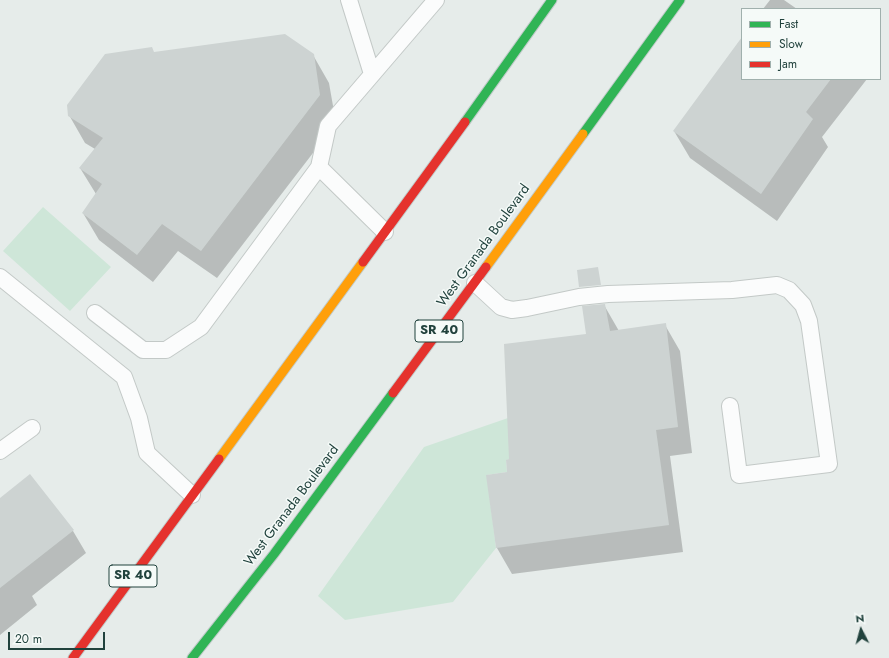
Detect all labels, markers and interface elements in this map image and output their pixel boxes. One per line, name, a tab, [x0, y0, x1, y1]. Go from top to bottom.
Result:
legend	[741, 8, 881, 80]
text: Fast	[779, 15, 798, 33]
text: Slow	[779, 35, 803, 53]
text: Jam	[779, 55, 797, 73]
street label: West Granada Boulevard	[434, 182, 534, 310]
road number: SR 40	[415, 320, 463, 342]
street label: West Granada Boulevard	[241, 442, 343, 570]
road number: SR 40	[109, 565, 157, 587]
north arrow	[841, 610, 881, 650]
text: N	[855, 610, 865, 626]
scale bar	[10, 624, 107, 650]
text: 20 m	[15, 630, 42, 648]

